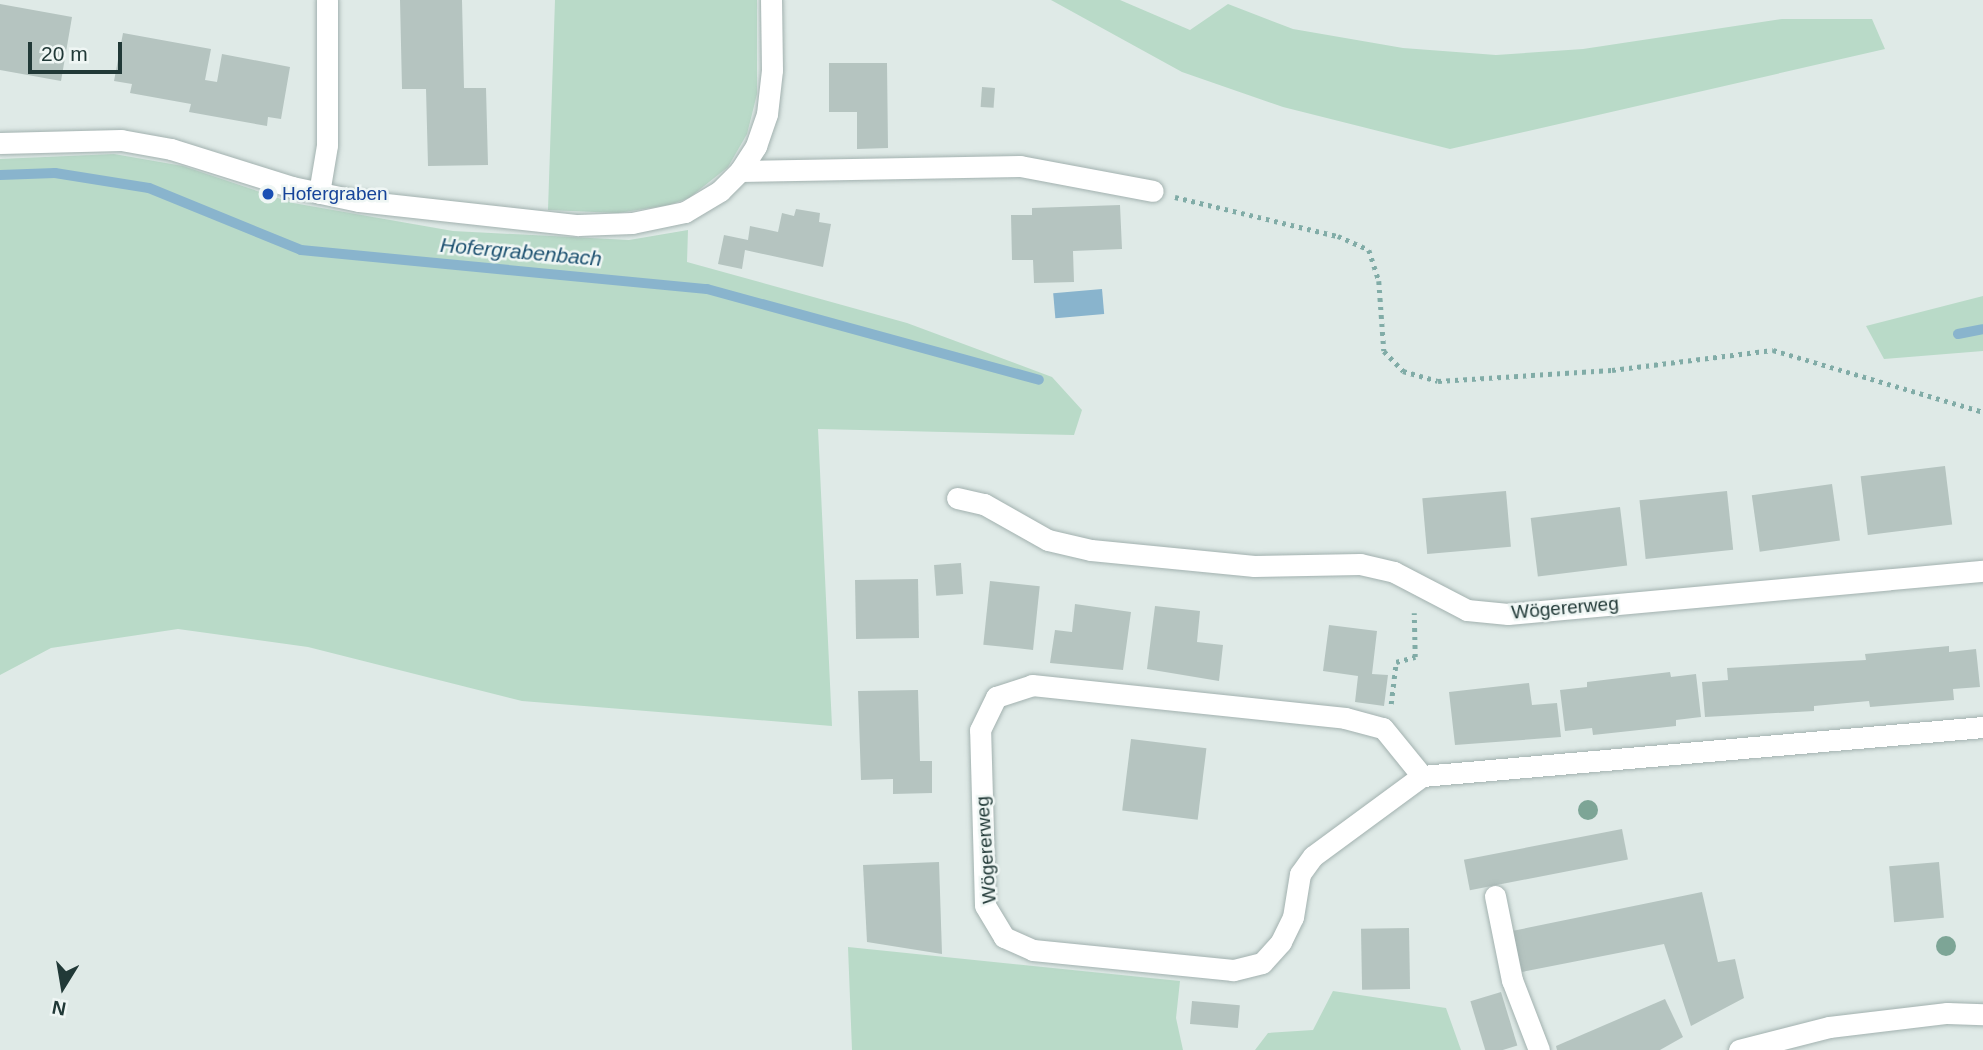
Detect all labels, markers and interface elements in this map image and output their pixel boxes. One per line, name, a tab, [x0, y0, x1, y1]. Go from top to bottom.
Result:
scale bar	[32, 28, 126, 72]
text: 20 m	[41, 42, 88, 65]
place label: Hofergraben	[282, 183, 388, 205]
marker: Hofergraben	[260, 186, 276, 202]
water label: Hofergrabenbach	[439, 232, 603, 272]
street label: Wögererweg	[1510, 592, 1620, 624]
street label: Wögererweg	[971, 795, 1001, 905]
north arrow	[28, 952, 98, 1022]
text: N	[50, 996, 68, 1020]

